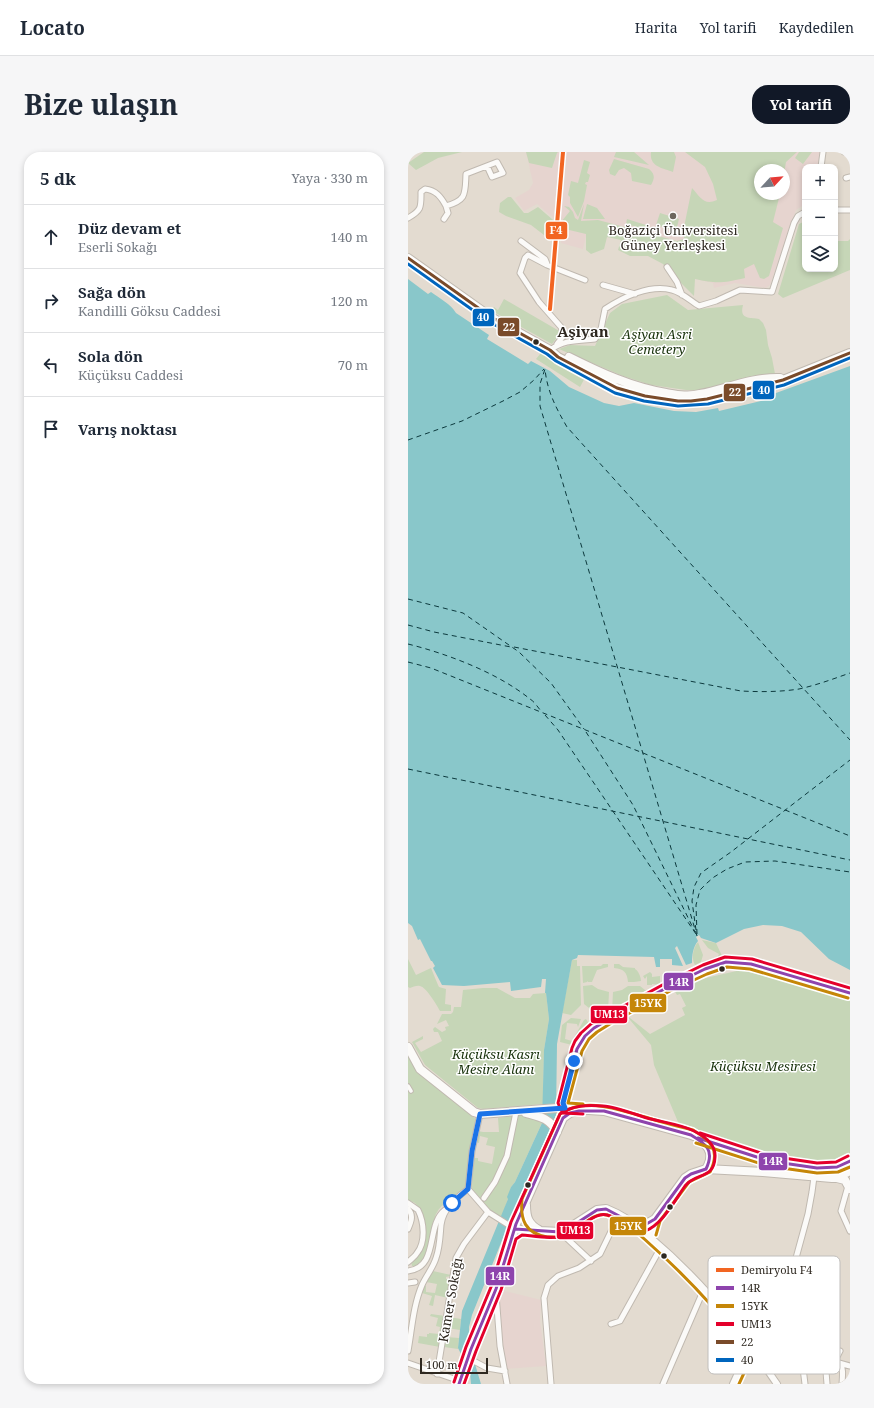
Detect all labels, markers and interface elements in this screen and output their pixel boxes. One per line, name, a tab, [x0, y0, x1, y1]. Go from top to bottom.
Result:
text: Locato	[20, 15, 85, 41]
text: Harita	[635, 18, 678, 37]
text: Yol tarifi	[700, 18, 757, 37]
text: Kaydedilen	[779, 18, 854, 37]
text: Bize ulaşın	[24, 85, 178, 123]
button: Yol tarifi	[752, 85, 850, 124]
north arrow	[754, 164, 790, 200]
map controls	[802, 164, 838, 272]
button: +	[802, 164, 838, 200]
text: 5 dk	[40, 167, 76, 190]
text: Yaya · 330 m	[291, 169, 368, 187]
button: −	[802, 200, 838, 236]
marker: Boğaziçi Üniversitesi Güney Yerleşkesi	[668, 211, 678, 221]
text: Düz devam et	[78, 218, 181, 238]
line badge: F4	[545, 221, 568, 240]
place label: Boğaziçi Üniversitesi Güney Yerleşkesi	[608, 221, 738, 254]
text: F4	[549, 222, 563, 237]
icon: ahead	[40, 226, 62, 248]
text: 140 m	[331, 228, 368, 246]
button: layers	[802, 236, 838, 272]
text: Eserli Sokağı	[78, 238, 157, 256]
text: Sağa dön	[78, 282, 146, 302]
icon: right	[40, 290, 62, 312]
text: 120 m	[331, 292, 368, 310]
text: Kandilli Göksu Caddesi	[78, 302, 221, 320]
line badge: 40	[472, 308, 495, 327]
text: 40	[477, 309, 489, 324]
line badge: 22	[497, 317, 520, 337]
text: 22	[503, 319, 515, 334]
district label: Aşiyan	[557, 321, 609, 341]
park label: Aşiyan Asri Cemetery	[621, 325, 692, 358]
unlabelled marker	[531, 337, 541, 347]
text: Sola dön	[78, 346, 143, 366]
icon: left	[40, 354, 62, 376]
text: 70 m	[338, 356, 368, 374]
text: Küçüksu Caddesi	[78, 366, 183, 384]
line badge: 40	[752, 380, 775, 400]
text: 40	[758, 382, 770, 397]
line badge: 22	[723, 383, 746, 402]
text: 22	[729, 384, 741, 399]
icon: arrive	[40, 418, 62, 440]
text: Varış noktası	[78, 419, 177, 439]
unlabelled marker	[717, 964, 727, 974]
line badge: 14R	[663, 972, 694, 991]
text: 14R	[669, 974, 689, 989]
line badge: 15YK	[629, 993, 667, 1013]
text: 15YK	[634, 995, 663, 1010]
line badge: UM13	[590, 1005, 628, 1024]
text: UM13	[593, 1006, 625, 1021]
park label: Küçüksu Kasrı Mesire Alanı	[451, 1045, 540, 1078]
route end	[565, 1052, 583, 1070]
park label: Küçüksu Mesiresi	[709, 1057, 816, 1075]
line badge: 14R	[758, 1152, 788, 1171]
text: 14R	[763, 1153, 783, 1168]
unlabelled marker	[523, 1180, 533, 1190]
route start	[443, 1194, 461, 1212]
unlabelled marker	[665, 1202, 675, 1212]
line badge: 15YK	[609, 1216, 647, 1236]
text: 15YK	[614, 1218, 643, 1233]
line badge: UM13	[556, 1221, 594, 1240]
text: UM13	[559, 1222, 591, 1237]
unlabelled marker	[659, 1251, 669, 1261]
street label: Kamer Sokağı	[434, 1256, 466, 1344]
legend	[708, 1256, 840, 1374]
text: Demiryolu F4	[741, 1262, 812, 1277]
line badge: 14R	[485, 1266, 515, 1286]
text: 14R	[490, 1268, 510, 1283]
text: 14R	[741, 1280, 761, 1295]
text: 15YK	[741, 1298, 768, 1313]
text: UM13	[741, 1316, 772, 1331]
text: 22	[741, 1334, 753, 1349]
text: 40	[741, 1352, 753, 1367]
scale bar	[420, 1356, 488, 1375]
text: 100 m	[426, 1357, 458, 1372]

